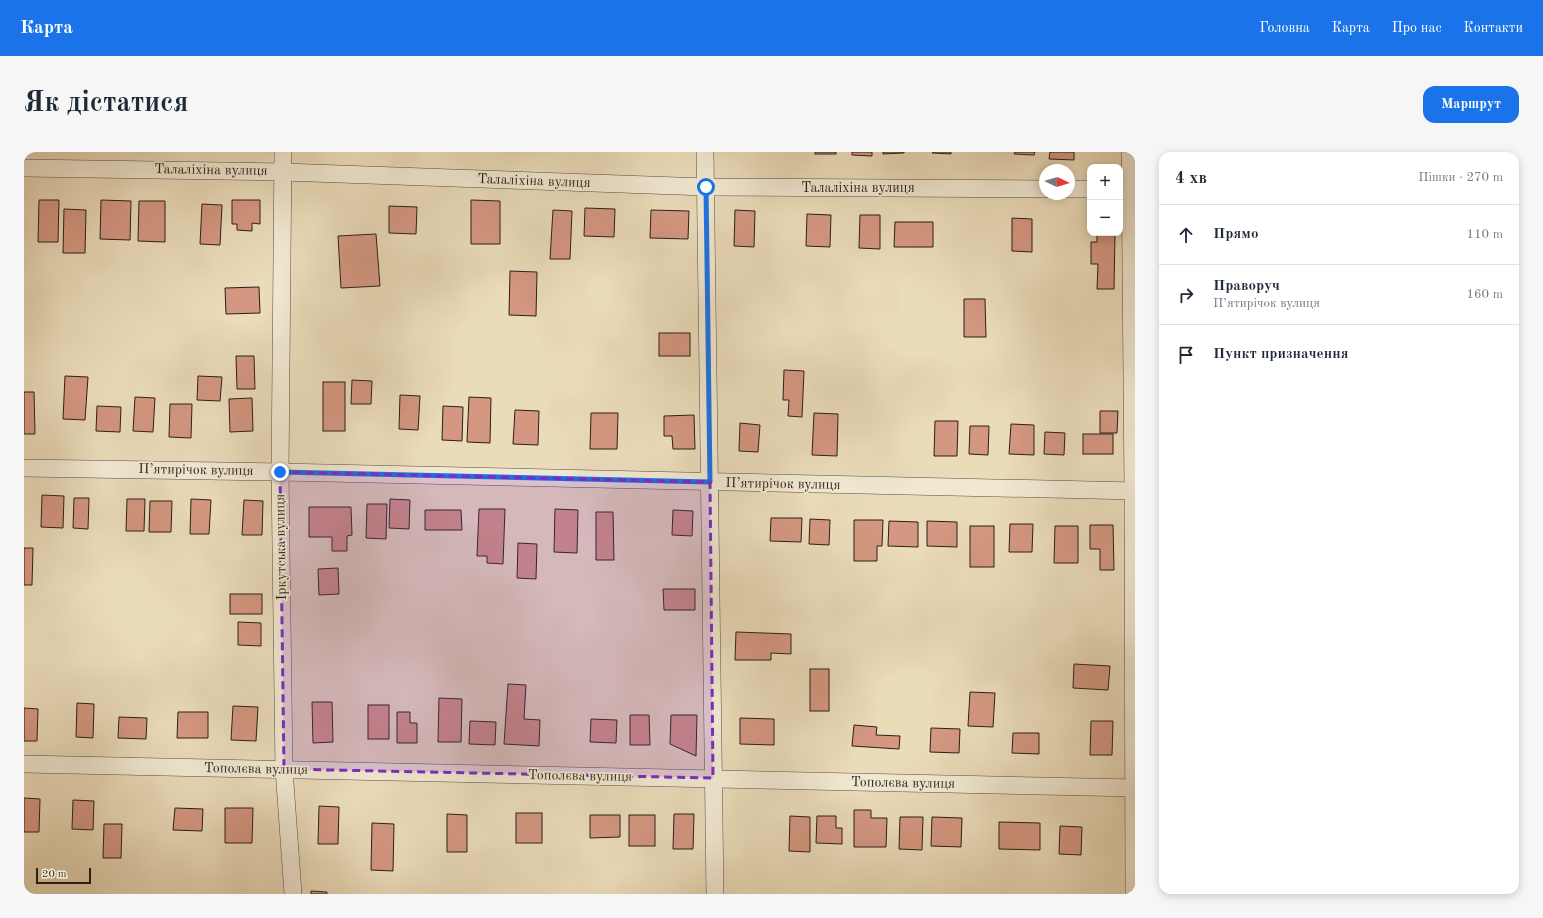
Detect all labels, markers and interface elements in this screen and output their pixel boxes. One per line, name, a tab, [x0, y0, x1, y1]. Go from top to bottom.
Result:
text: Карта	[20, 19, 73, 38]
text: Головна	[1259, 21, 1310, 35]
text: Карта	[1332, 21, 1370, 35]
text: Про нас	[1392, 21, 1442, 35]
text: Контакти	[1464, 21, 1523, 35]
button: Маршрут	[1423, 86, 1519, 123]
text: Як дістатися	[24, 90, 188, 118]
street label: Талаліхіна вулиця	[154, 162, 268, 178]
north arrow	[1039, 164, 1075, 200]
map controls	[1087, 164, 1123, 236]
button: +	[1087, 164, 1123, 200]
text: 4 хв	[1175, 170, 1207, 187]
text: Пішки · 270 m	[1418, 171, 1503, 184]
street label: Талаліхіна вулиця	[477, 172, 591, 190]
route start	[697, 178, 715, 196]
street label: Талаліхіна вулиця	[801, 181, 915, 195]
button: −	[1087, 200, 1123, 236]
icon: ahead	[1175, 224, 1197, 246]
text: Прямо	[1213, 227, 1259, 242]
text: 110 m	[1466, 228, 1503, 241]
text: Праворуч	[1213, 279, 1280, 294]
icon: right	[1175, 284, 1197, 306]
text: 160 m	[1466, 288, 1503, 301]
text: П’ятирічок вулиця	[1213, 297, 1320, 310]
icon: arrive	[1175, 344, 1197, 366]
text: Пункт призначення	[1213, 347, 1349, 362]
street label: П’ятирічок вулиця	[138, 462, 254, 478]
route end	[271, 463, 289, 481]
street label: П’ятирічок вулиця	[725, 476, 841, 492]
street label: Іркутська вулиця	[273, 494, 289, 600]
street label: Тополєва вулиця	[204, 761, 308, 777]
street label: Тополєва вулиця	[528, 768, 632, 784]
street label: Тополєва вулиця	[851, 775, 955, 791]
scale bar	[36, 866, 91, 885]
text: 20 m	[42, 869, 67, 880]

